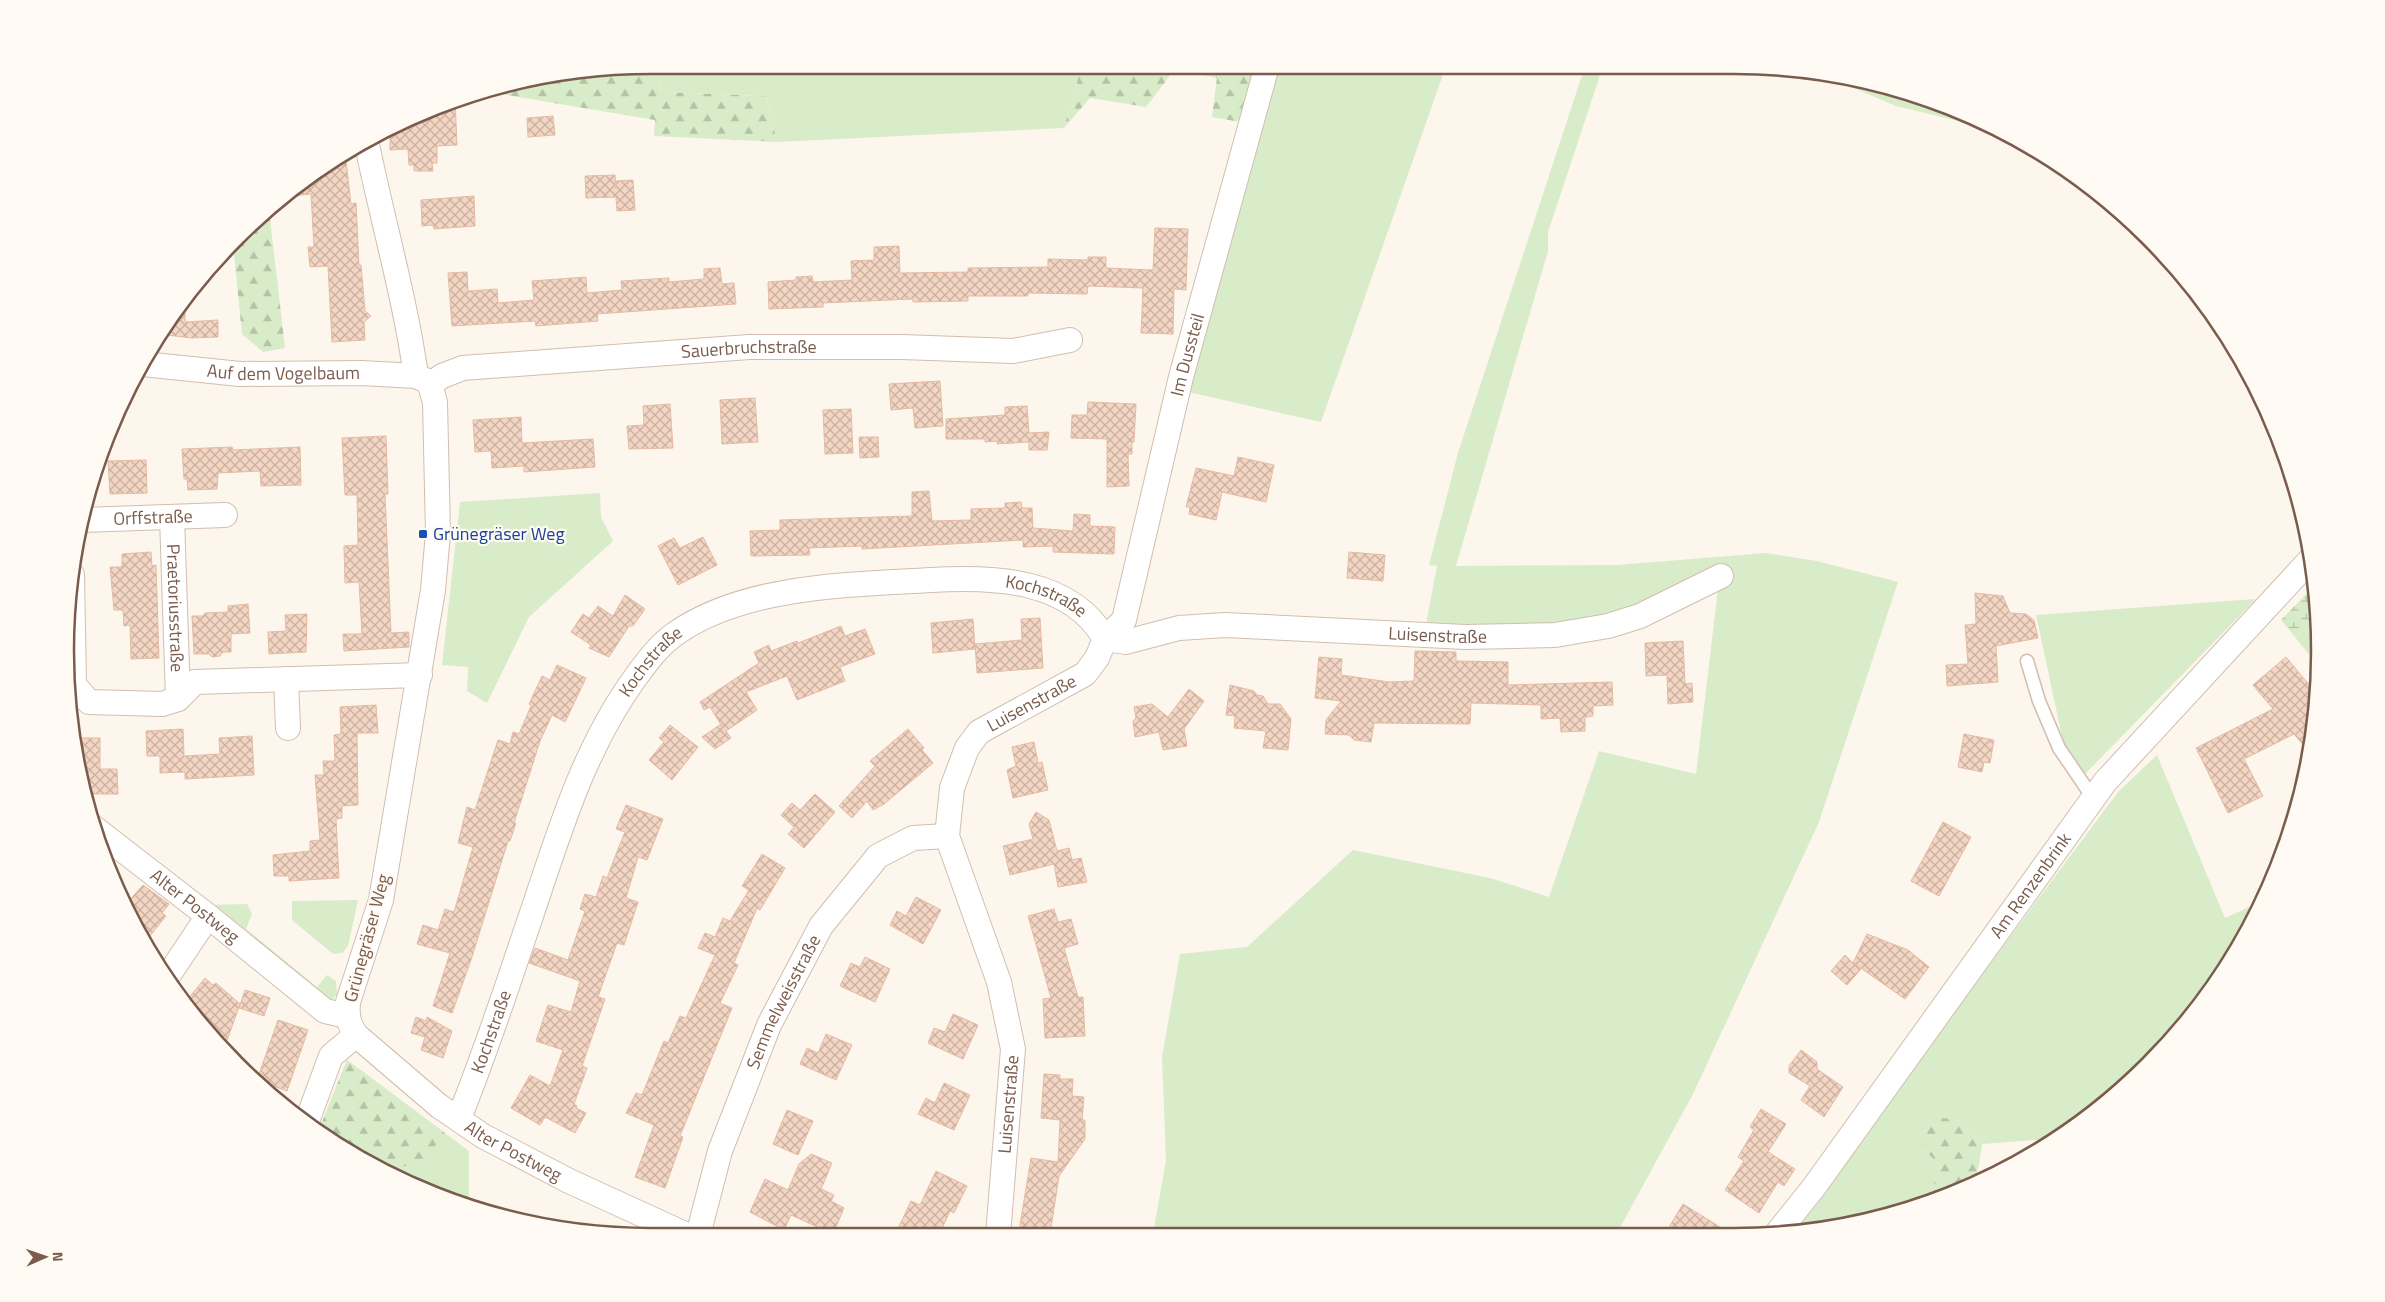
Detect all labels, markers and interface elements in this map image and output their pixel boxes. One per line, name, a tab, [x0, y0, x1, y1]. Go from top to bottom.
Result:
street label: Im Dussteil	[1163, 310, 1211, 399]
street label: Sauerbruchstraße	[680, 333, 817, 365]
street label: Auf dem Vogelbaum	[206, 357, 360, 387]
street label: Orffstraße	[113, 502, 193, 532]
place label: Grünegräser Weg	[433, 520, 565, 547]
marker: Grünegräser Weg	[417, 528, 429, 540]
street label: Praetoriusstraße	[160, 543, 191, 673]
street label: Kochstraße	[1004, 567, 1093, 623]
street label: Kochstraße	[612, 619, 688, 702]
street label: Luisenstraße	[1388, 619, 1487, 650]
street label: Luisenstraße	[982, 667, 1081, 738]
street label: Am Renzenbrink	[1983, 826, 2078, 943]
street label: Alter Postweg	[145, 862, 246, 950]
street label: Grünegräser Weg	[336, 871, 397, 1005]
street label: Semmelweisstraße	[739, 930, 827, 1073]
street label: Kochstraße	[464, 986, 518, 1077]
street label: Luisenstraße	[991, 1054, 1025, 1155]
street label: Alter Postweg	[459, 1113, 567, 1188]
north arrow	[20, 1232, 70, 1282]
text: N	[48, 1251, 69, 1262]

